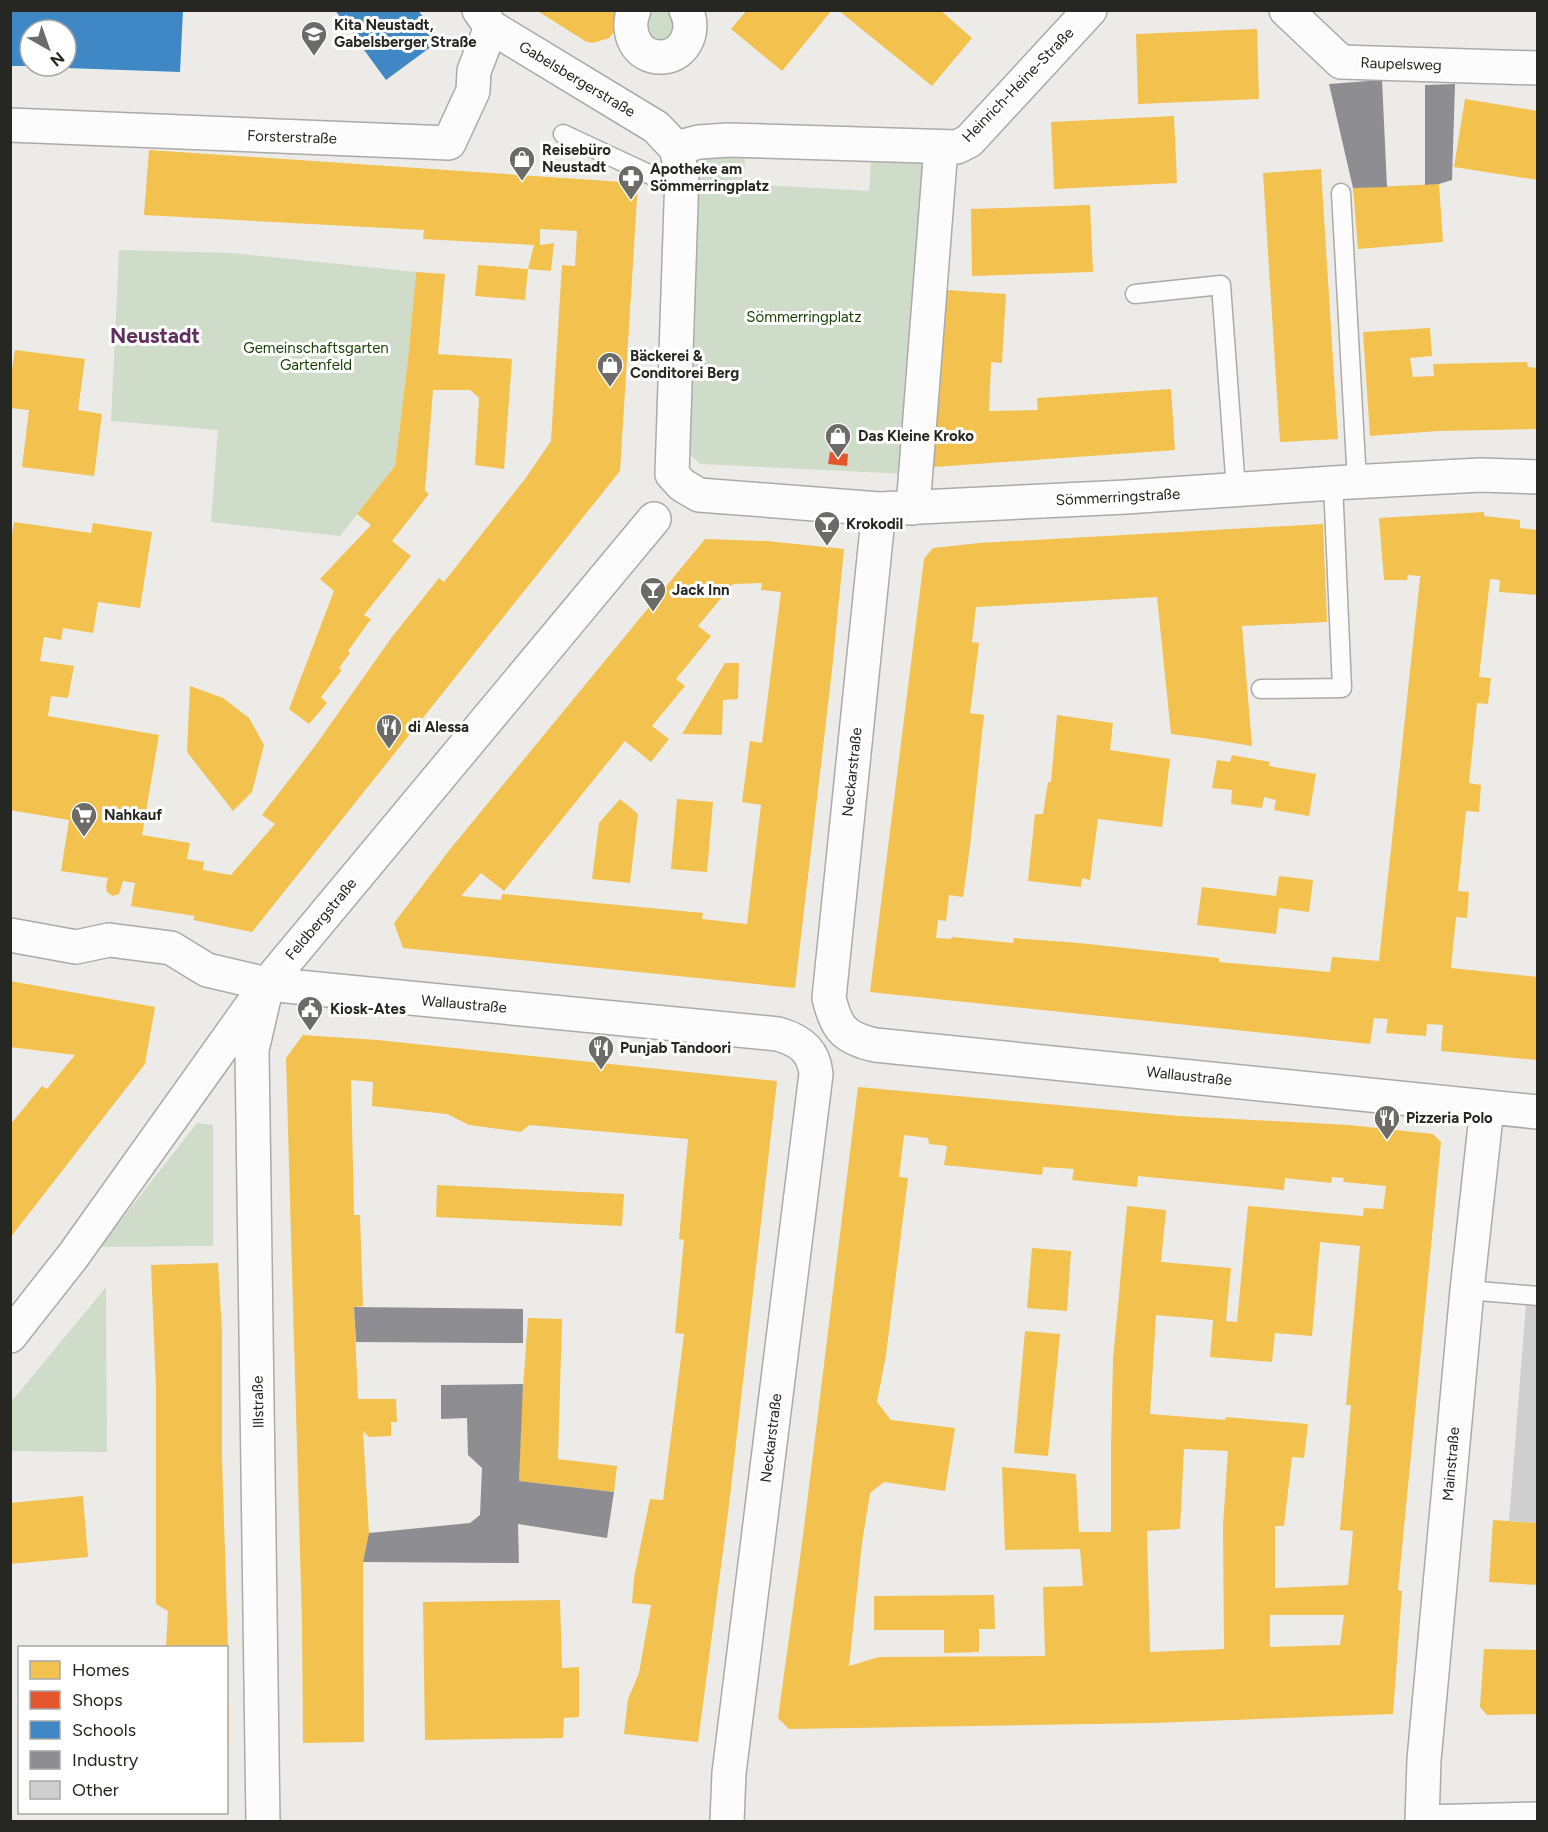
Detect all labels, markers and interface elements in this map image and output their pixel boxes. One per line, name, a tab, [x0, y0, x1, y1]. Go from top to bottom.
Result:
place label: Kita Neustadt, Gabelsberger Straße	[334, 16, 477, 51]
north arrow	[18, 18, 78, 78]
school or university icon: Kita Neustadt, Gabelsberger Straße	[299, 19, 329, 57]
street label: Heinrich-Heine-Straße	[959, 24, 1077, 146]
street label: Gabelsbergerstraße	[516, 37, 638, 121]
text: N	[46, 48, 68, 70]
street label: Raupelsweg	[1360, 54, 1442, 74]
street label: Forsterstraße	[247, 126, 337, 148]
place label: Reisebüro Neustadt	[542, 141, 611, 176]
shop icon: Reisebüro Neustadt	[507, 144, 537, 182]
place label: Apotheke am Sömmerringplatz	[650, 160, 769, 195]
pharmacy icon: Apotheke am Sömmerringplatz	[616, 163, 646, 201]
park label: Sömmerringplatz	[746, 308, 862, 326]
district label: Neustadt	[110, 323, 200, 348]
park label: Gemeinschaftsgarten Gartenfeld	[243, 339, 389, 374]
place label: Bäckerei & Conditorei Berg	[630, 347, 739, 382]
shop icon: Bäckerei & Conditorei Berg	[595, 350, 625, 388]
shop icon: Das Kleine Kroko	[823, 421, 853, 459]
place label: Das Kleine Kroko	[858, 427, 974, 445]
street label: Sömmerringstraße	[1055, 485, 1181, 509]
bar icon: Krokodil	[812, 509, 842, 547]
place label: Krokodil	[846, 515, 903, 533]
bar icon: Jack Inn	[638, 575, 668, 613]
place label: Jack Inn	[672, 581, 729, 599]
restaurant icon: di Alessa	[374, 712, 404, 750]
place label: di Alessa	[408, 718, 469, 736]
street label: Neckarstraße	[838, 726, 866, 818]
supermarket icon: Nahkauf	[69, 800, 99, 838]
place label: Nahkauf	[104, 806, 162, 824]
street label: Feldbergstraße	[282, 874, 360, 964]
street label: Wallaustraße	[420, 991, 508, 1017]
public building icon: Kiosk-Ates	[295, 994, 325, 1032]
place label: Kiosk-Ates	[330, 1000, 406, 1018]
restaurant icon: Punjab Tandoori	[586, 1033, 616, 1071]
place label: Punjab Tandoori	[620, 1039, 731, 1057]
street label: Wallaustraße	[1145, 1063, 1233, 1089]
restaurant icon: Pizzeria Polo	[1372, 1103, 1402, 1141]
place label: Pizzeria Polo	[1406, 1109, 1493, 1127]
street label: Illstraße	[249, 1375, 267, 1429]
street label: Neckarstraße	[757, 1392, 785, 1484]
street label: Mainstraße	[1439, 1426, 1463, 1502]
legend	[18, 1646, 228, 1814]
text: Homes	[72, 1659, 130, 1681]
text: Shops	[72, 1689, 123, 1711]
text: Schools	[72, 1719, 136, 1741]
text: Industry	[72, 1749, 139, 1771]
text: Other	[72, 1779, 119, 1801]

